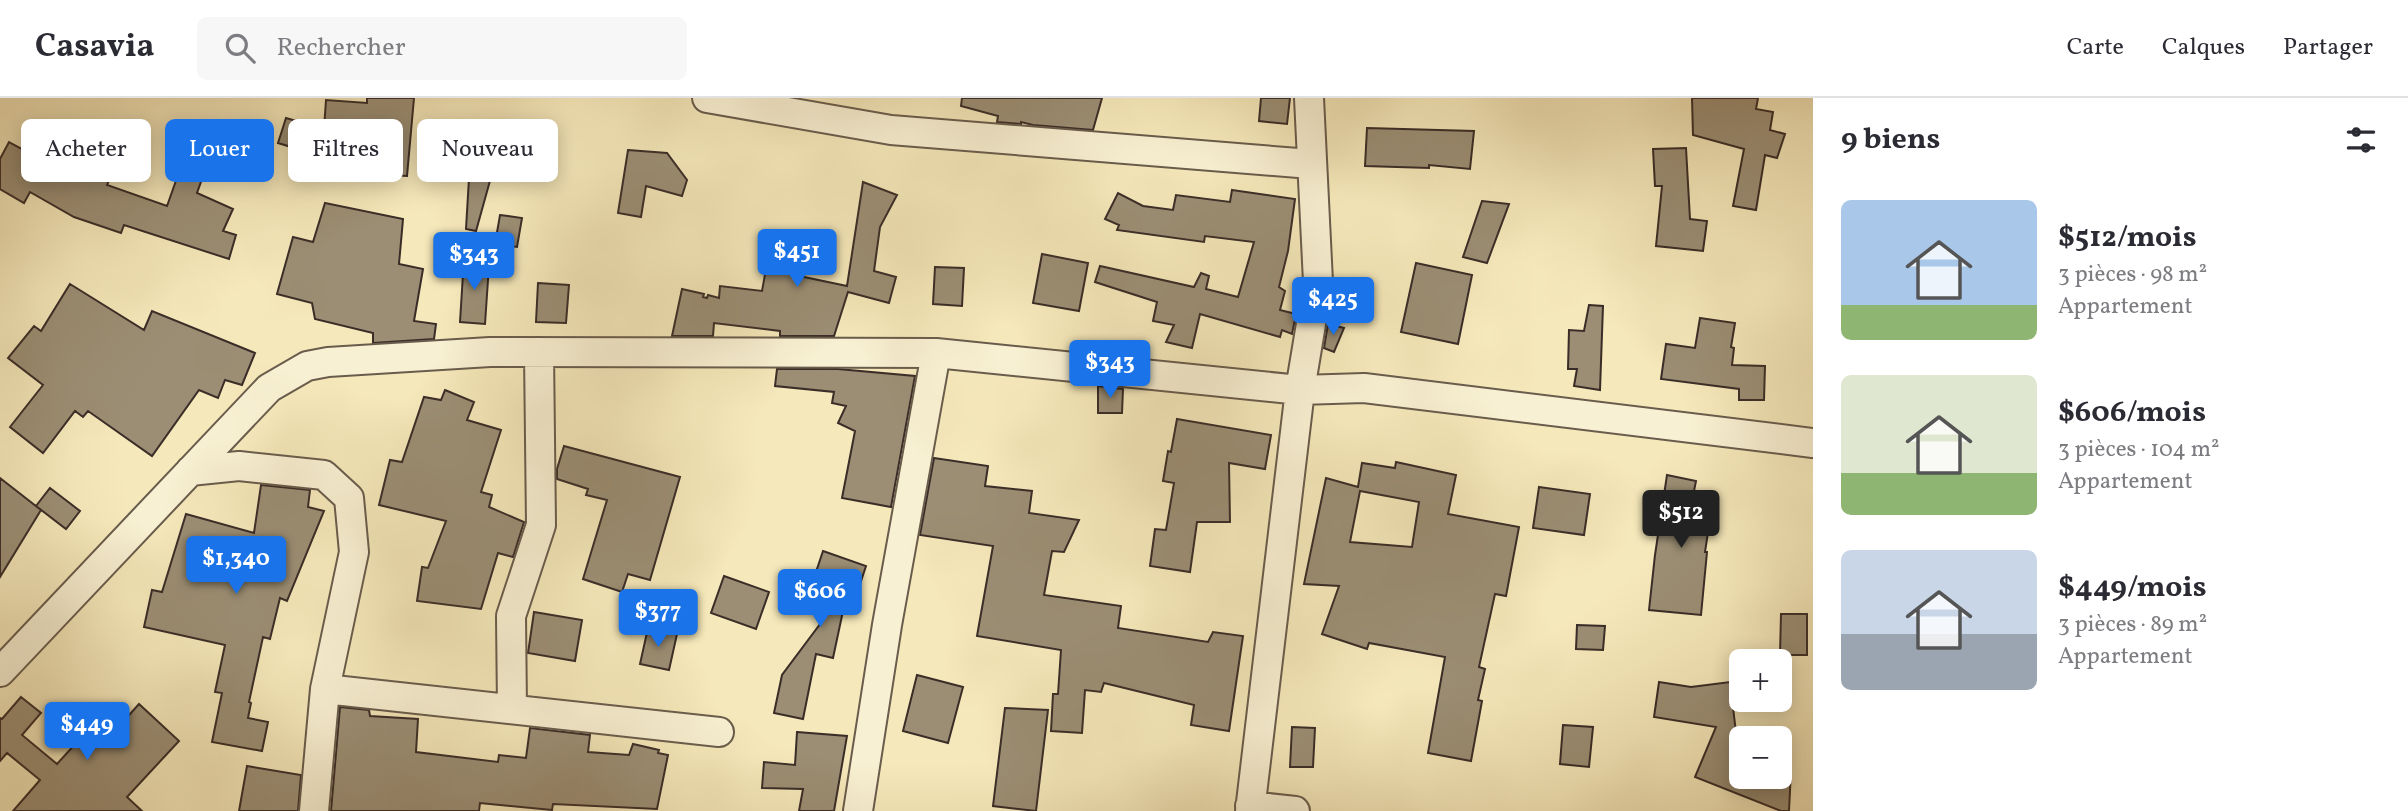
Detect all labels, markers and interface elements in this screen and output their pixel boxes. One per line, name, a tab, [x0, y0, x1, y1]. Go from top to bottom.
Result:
search box	[197, 17, 687, 80]
text: Casavia	[35, 25, 155, 71]
icon: search	[221, 29, 259, 67]
text: Rechercher	[277, 30, 406, 66]
text: Carte	[2067, 31, 2124, 65]
text: Calques	[2162, 31, 2245, 65]
text: Partager	[2283, 31, 2373, 65]
chip: Acheter	[21, 119, 151, 182]
chip: Louer	[165, 119, 274, 182]
chip: Filtres	[288, 119, 403, 182]
chip: Nouveau	[417, 119, 558, 182]
text: 9 biens	[1841, 119, 1940, 161]
icon: filters	[2342, 121, 2380, 159]
text: $512/mois	[2058, 217, 2197, 259]
icon: home	[1897, 228, 1981, 312]
pin: $451	[756, 230, 838, 289]
pin: $343	[433, 232, 515, 292]
text: $451	[774, 236, 820, 268]
text: $343	[449, 239, 499, 271]
text: 3 pièces · 98 m²	[2058, 259, 2207, 291]
pin: $425	[1292, 278, 1374, 337]
text: $425	[1308, 284, 1358, 316]
text: Appartement	[2058, 291, 2193, 323]
pin: $343	[1069, 341, 1151, 400]
text: $343	[1085, 347, 1135, 379]
text: $606/mois	[2058, 392, 2206, 434]
icon: home	[1897, 403, 1981, 487]
text: 3 pièces · 104 m²	[2058, 434, 2220, 466]
text: Appartement	[2058, 466, 2193, 498]
pin: $512	[1640, 490, 1722, 550]
text: $512	[1658, 497, 1704, 529]
pin: $1,340	[179, 536, 293, 596]
text: $1,340	[202, 543, 270, 575]
text: $449/mois	[2058, 567, 2207, 609]
pin: $606	[779, 570, 861, 629]
text: $606	[794, 576, 846, 608]
icon: home	[1897, 578, 1981, 662]
pin: $377	[617, 589, 699, 649]
text: $377	[635, 596, 681, 628]
text: 3 pièces · 89 m²	[2058, 609, 2207, 641]
text: Appartement	[2058, 641, 2193, 673]
map controls	[1729, 649, 1792, 789]
button: +	[1729, 649, 1792, 712]
pin: $449	[46, 702, 128, 762]
text: $449	[61, 709, 113, 741]
button: −	[1729, 726, 1792, 789]

